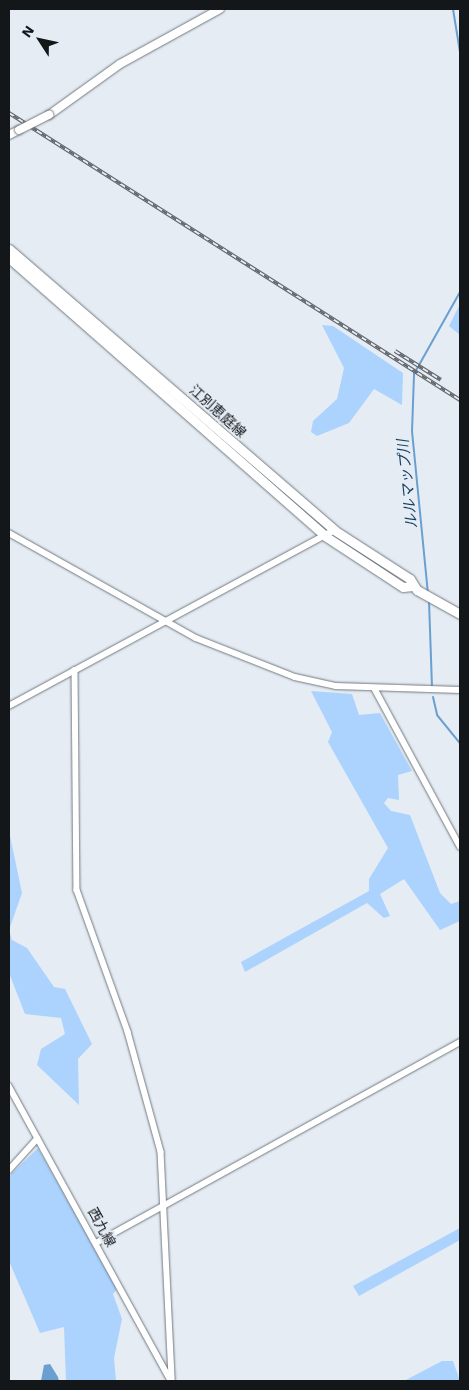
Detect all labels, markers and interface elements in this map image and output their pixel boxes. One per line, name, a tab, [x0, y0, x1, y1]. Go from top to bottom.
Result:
north arrow	[15, 15, 65, 65]
text: N	[18, 23, 37, 40]
street label: 江別恵庭線	[186, 381, 250, 441]
water label: ルルマップ川	[394, 438, 422, 530]
street label: 西九線	[84, 1205, 120, 1249]

